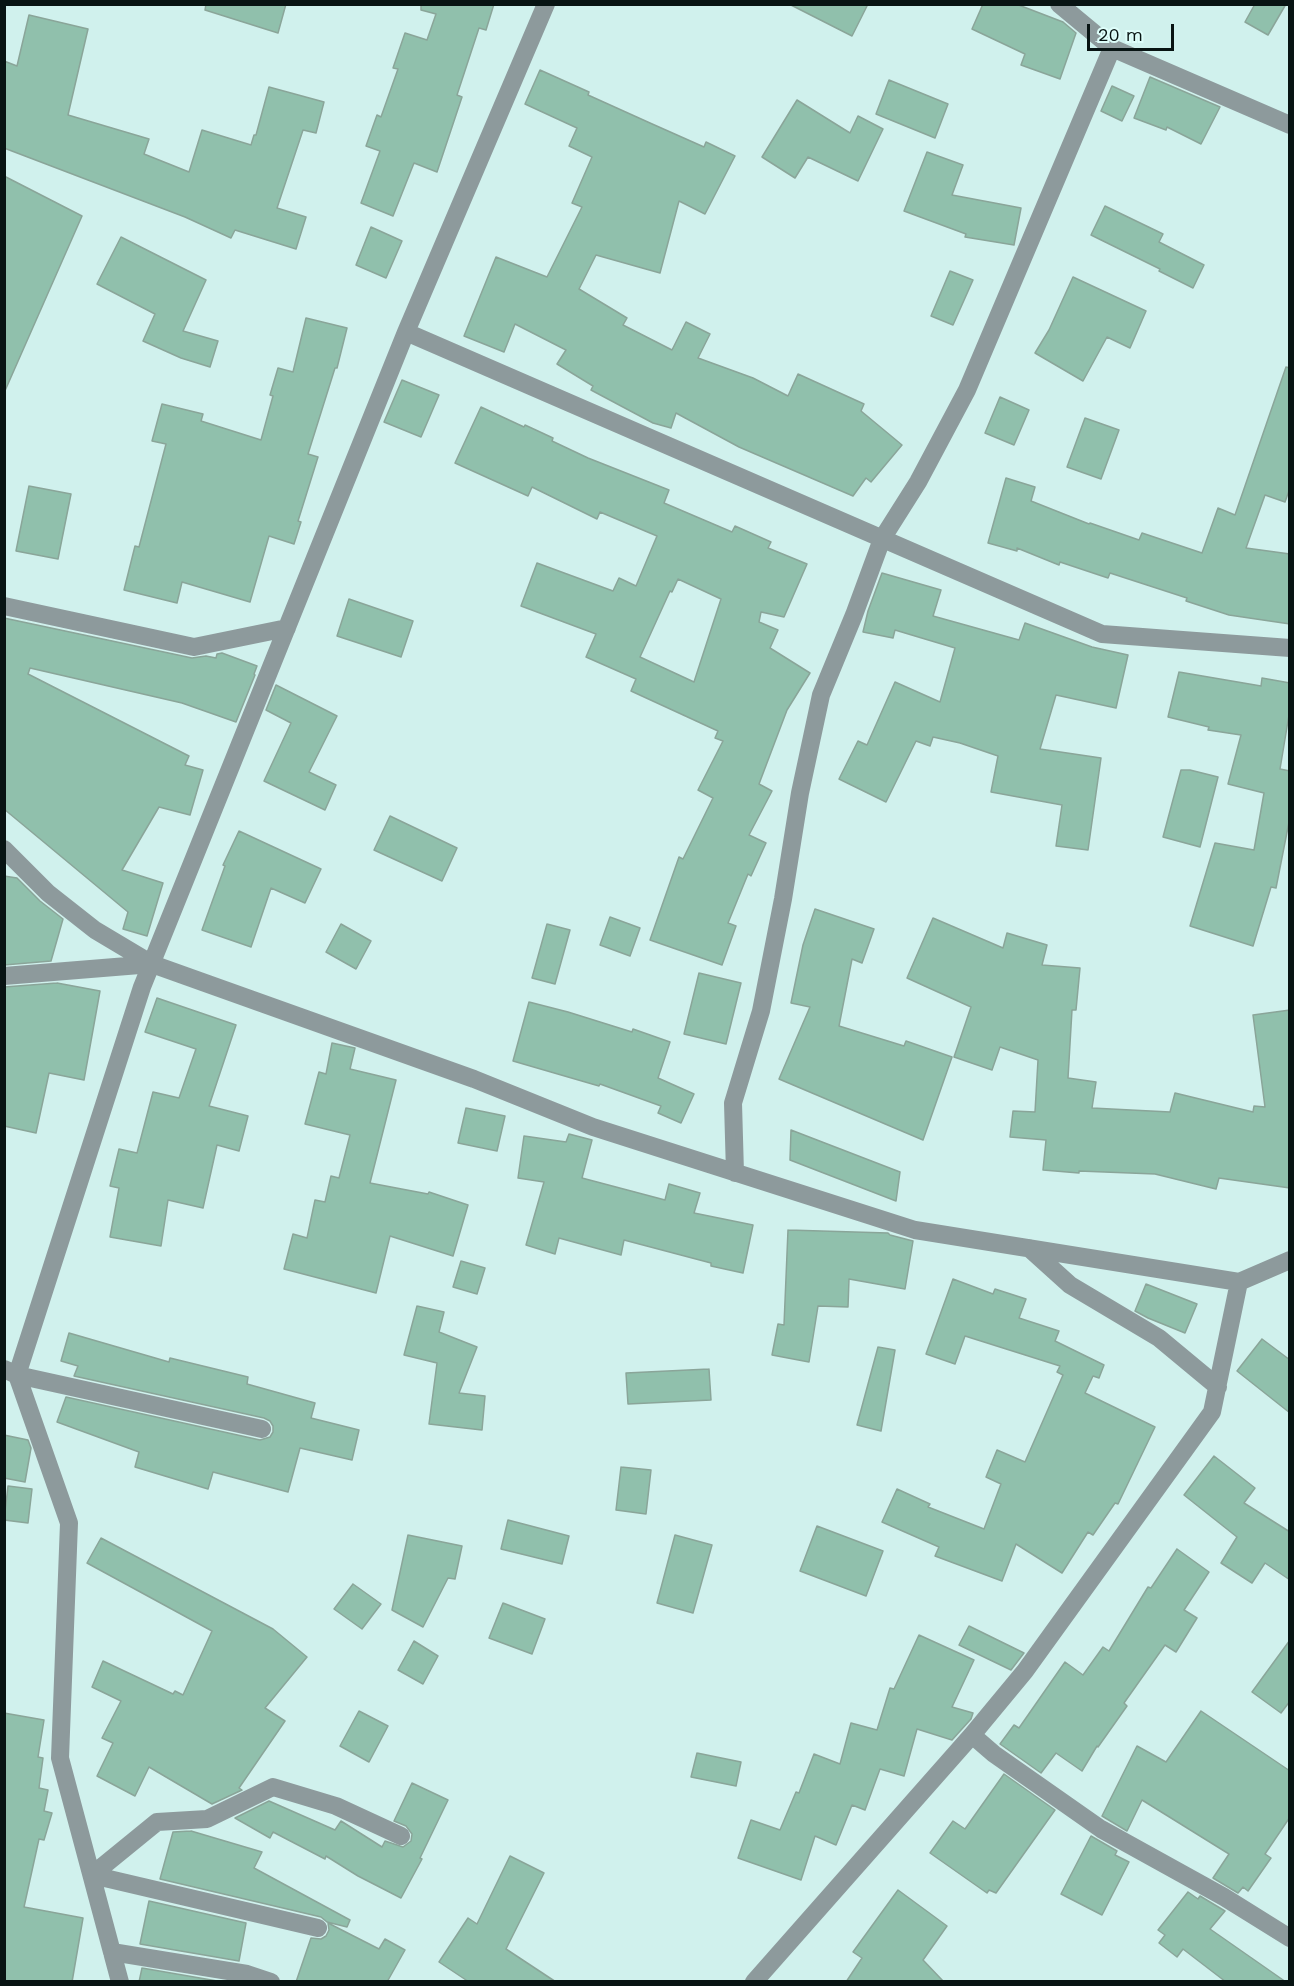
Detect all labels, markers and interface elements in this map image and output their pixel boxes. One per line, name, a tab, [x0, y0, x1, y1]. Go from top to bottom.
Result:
scale bar	[1090, 12, 1177, 50]
text: 20 m	[1098, 24, 1143, 45]

